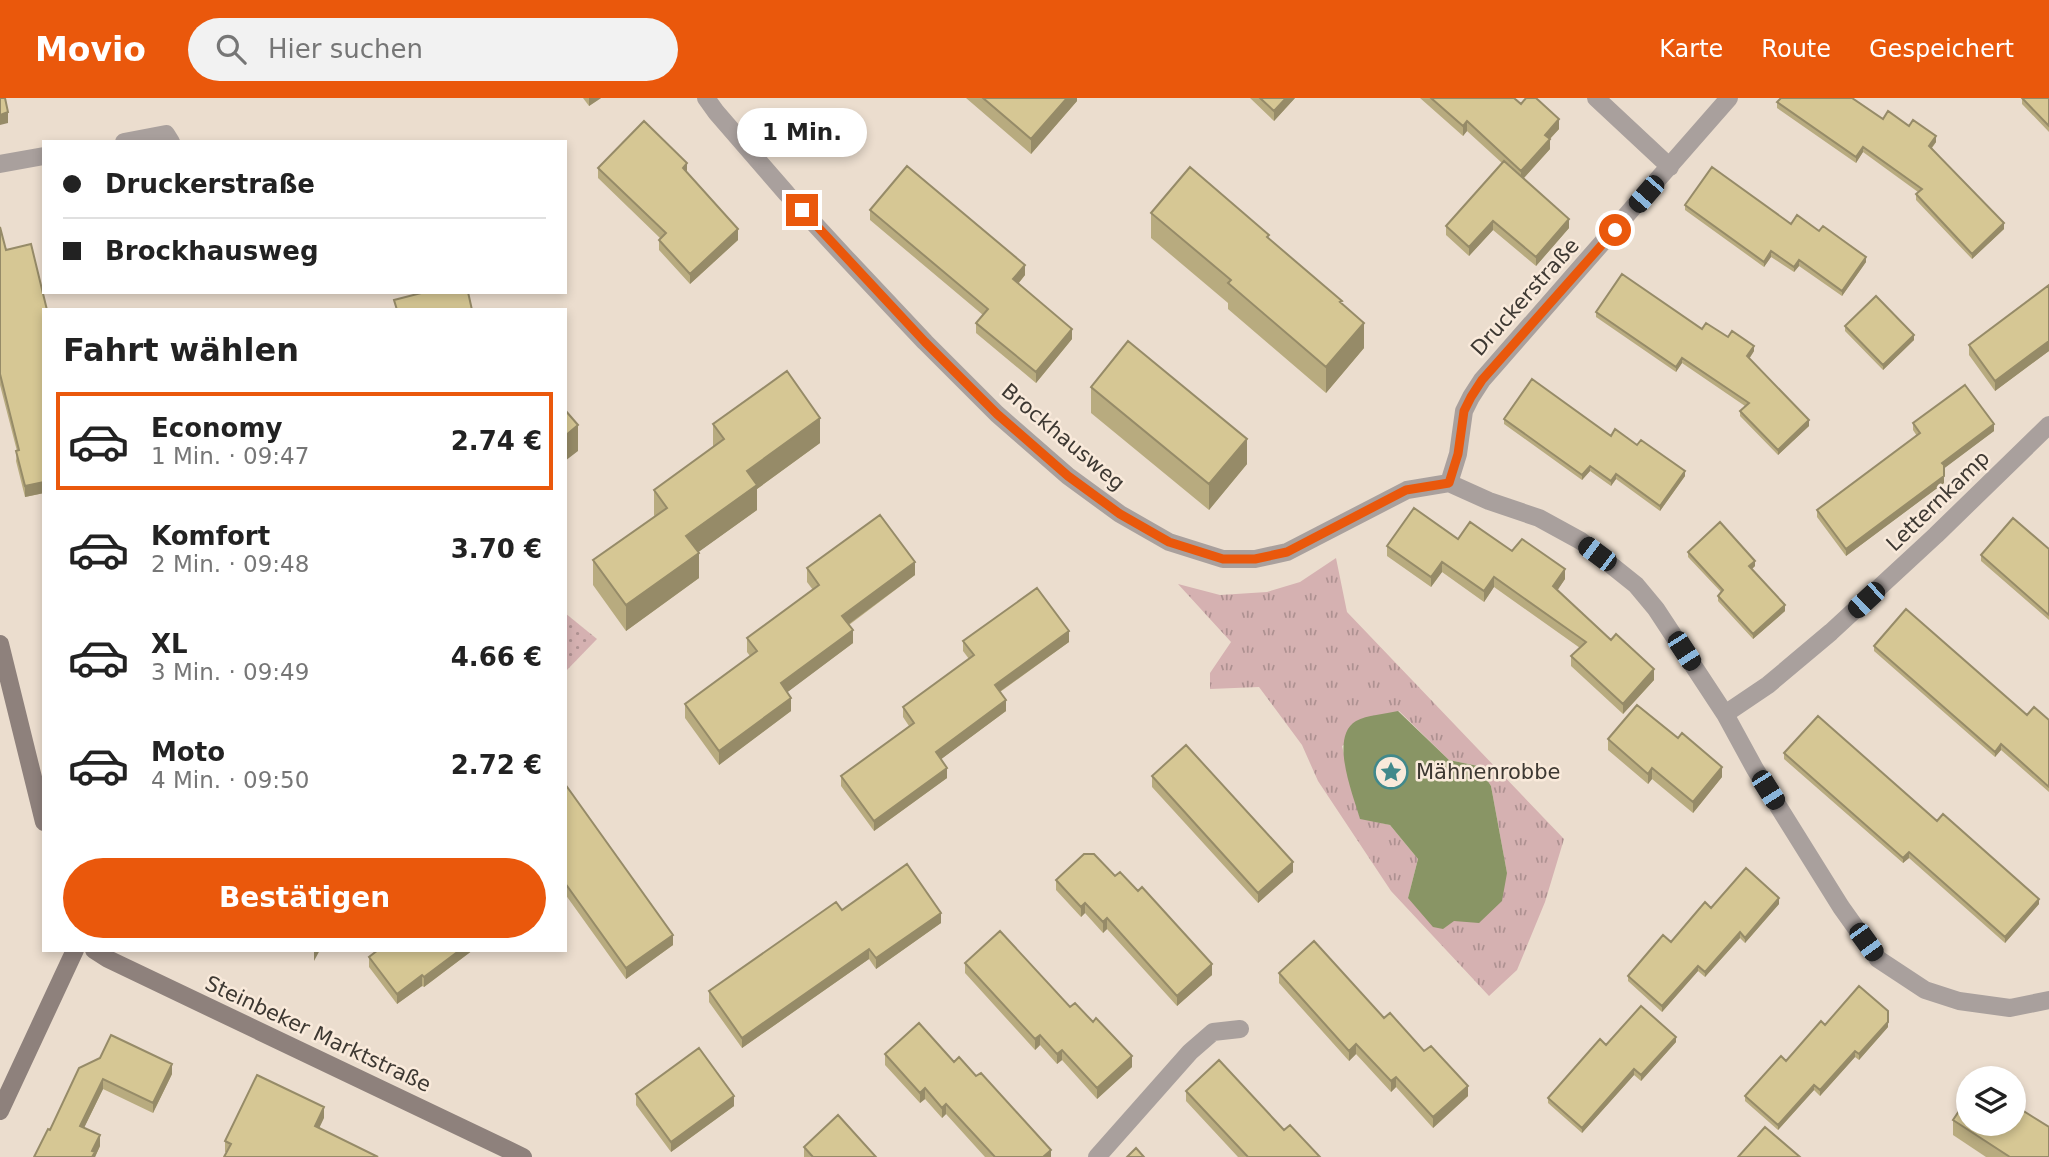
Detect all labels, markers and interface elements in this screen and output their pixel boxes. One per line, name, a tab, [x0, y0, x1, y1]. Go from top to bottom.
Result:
search box	[188, 18, 678, 81]
text: Movio	[35, 30, 146, 69]
icon: search	[212, 30, 250, 68]
text: Hier suchen	[268, 34, 423, 64]
text: Karte	[1659, 35, 1723, 63]
text: Route	[1761, 35, 1831, 63]
text: Gespeichert	[1869, 35, 2014, 63]
callout: 1 Min.	[737, 108, 867, 158]
text: 1 Min.	[762, 119, 842, 145]
text: Druckerstraße	[105, 169, 315, 199]
car	[1625, 171, 1668, 217]
route end	[786, 194, 818, 226]
route start	[1599, 214, 1631, 246]
street label: Druckerstraße	[1466, 233, 1584, 361]
text: Brockhausweg	[105, 236, 319, 266]
text: Fahrt wählen	[63, 331, 299, 369]
street label: Brockhausweg	[997, 379, 1129, 495]
icon: car	[67, 410, 130, 473]
text: Economy	[151, 413, 282, 443]
text: 2.74 €	[451, 426, 542, 456]
text: 1 Min. · 09:47	[151, 443, 309, 469]
street label: Letternkamp	[1882, 446, 1994, 556]
icon: car	[67, 518, 130, 581]
text: Komfort	[151, 521, 270, 551]
car	[1574, 533, 1621, 575]
text: 3.70 €	[451, 534, 542, 564]
text: 2 Min. · 09:48	[151, 551, 309, 577]
car	[1844, 578, 1889, 622]
icon: car	[67, 626, 130, 689]
car	[1664, 628, 1705, 674]
text: XL	[151, 629, 188, 659]
text: 4.66 €	[451, 642, 542, 672]
text: 3 Min. · 09:49	[151, 659, 309, 685]
icon: car	[67, 734, 130, 797]
text: Moto	[151, 737, 225, 767]
text: 2.72 €	[451, 750, 542, 780]
place icon: Mähnenrobbe	[1372, 753, 1410, 791]
place label: Mähnenrobbe	[1416, 760, 1560, 784]
text: 4 Min. · 09:50	[151, 767, 309, 793]
car	[1748, 767, 1789, 813]
button: Bestätigen	[63, 858, 546, 938]
car	[1846, 919, 1887, 965]
street label: Steinbeker Marktstraße	[201, 971, 435, 1097]
map controls	[1956, 1066, 2026, 1136]
button: layers	[1956, 1066, 2026, 1136]

